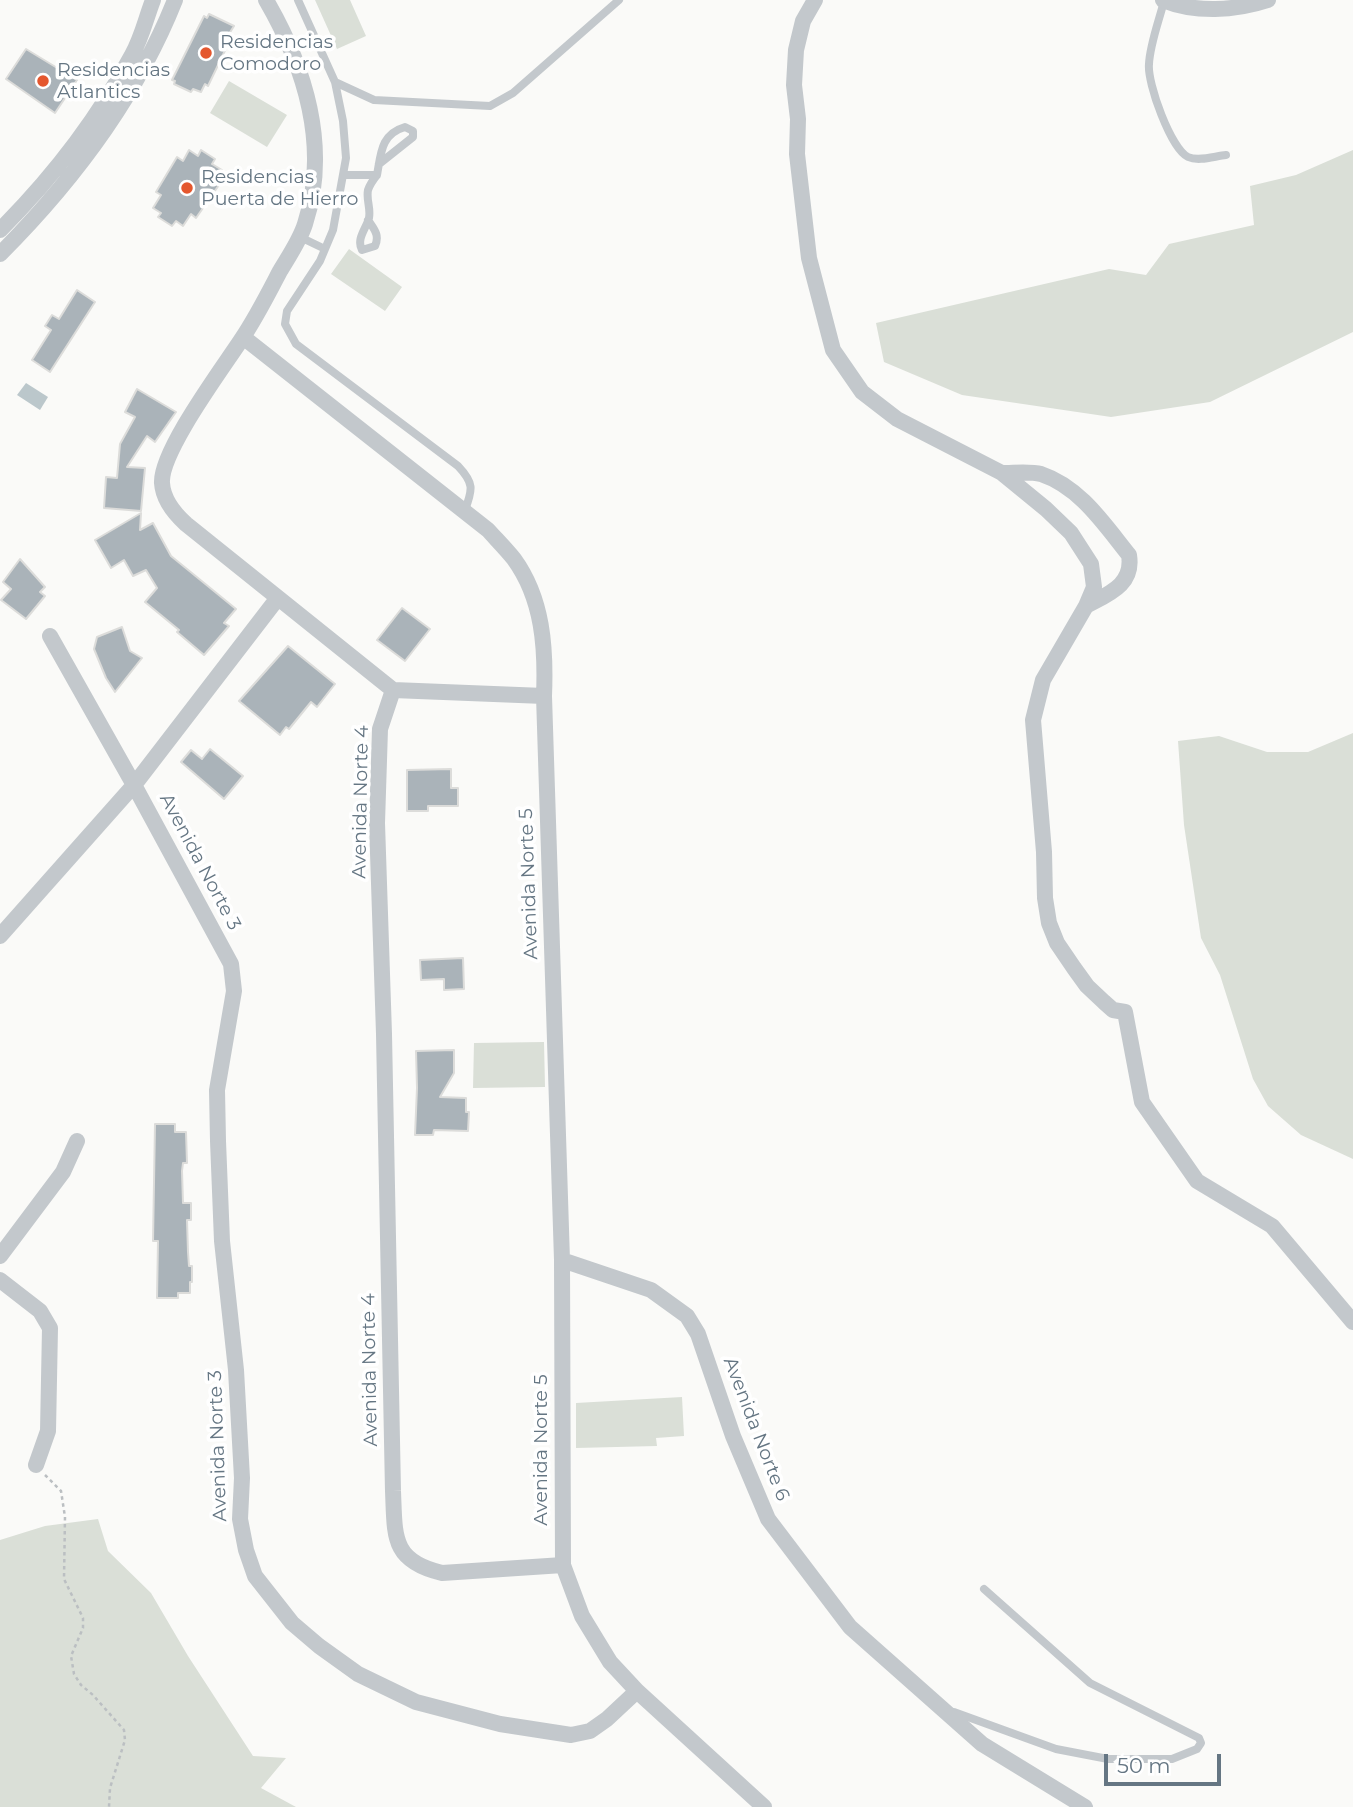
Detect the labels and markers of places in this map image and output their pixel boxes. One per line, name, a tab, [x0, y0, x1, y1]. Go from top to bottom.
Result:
place label: Residencias Comodoro	[220, 31, 333, 75]
marker: Residencias Comodoro	[198, 45, 214, 61]
place label: Residencias Atlantics	[57, 59, 170, 103]
marker: Residencias Atlantics	[35, 73, 51, 89]
place label: Residencias Puerta de Hierro	[201, 166, 358, 210]
marker: Residencias Puerta de Hierro	[179, 180, 195, 196]

